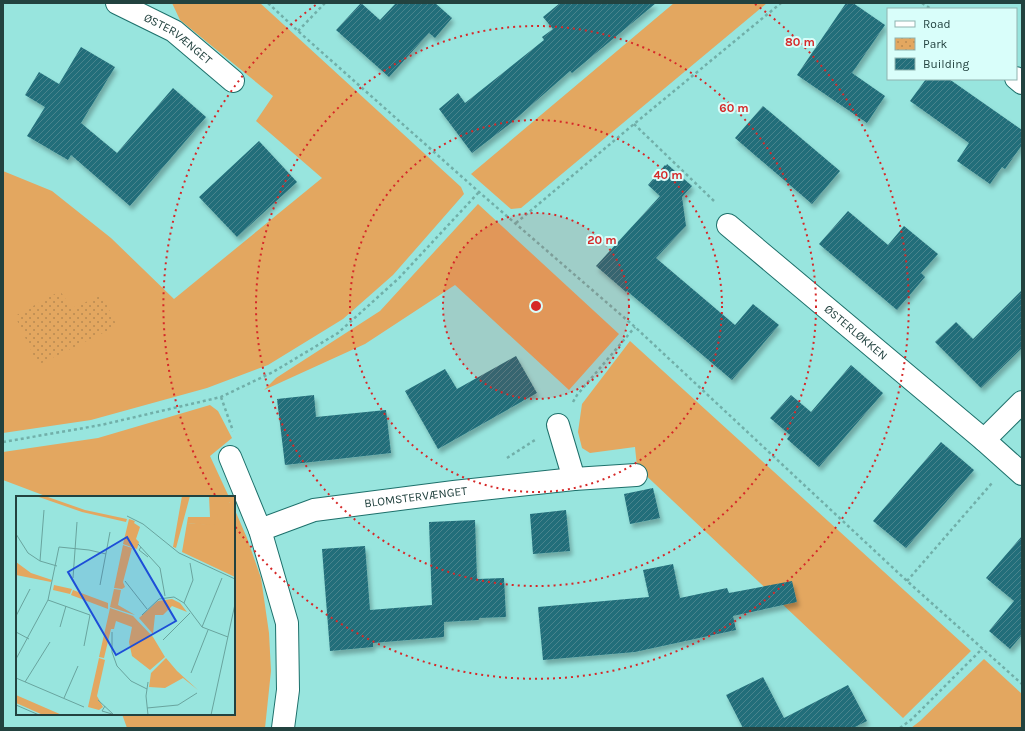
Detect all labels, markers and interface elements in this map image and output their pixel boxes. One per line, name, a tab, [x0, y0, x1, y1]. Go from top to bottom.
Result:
legend	[887, 8, 1017, 80]
street label: ØSTERVÆNGET	[142, 10, 215, 67]
text: Road	[923, 17, 951, 31]
text: 80 m	[785, 35, 815, 49]
text: Park	[923, 37, 948, 51]
text: Building	[923, 57, 970, 71]
text: 60 m	[719, 101, 749, 115]
text: 40 m	[653, 168, 683, 182]
text: 20 m	[587, 233, 617, 247]
centre of rings	[529, 299, 543, 313]
street label: ØSTERLØKKEN	[821, 302, 890, 363]
street label: BLOMSTERVÆNGET	[363, 484, 468, 510]
inset map	[16, 496, 235, 715]

